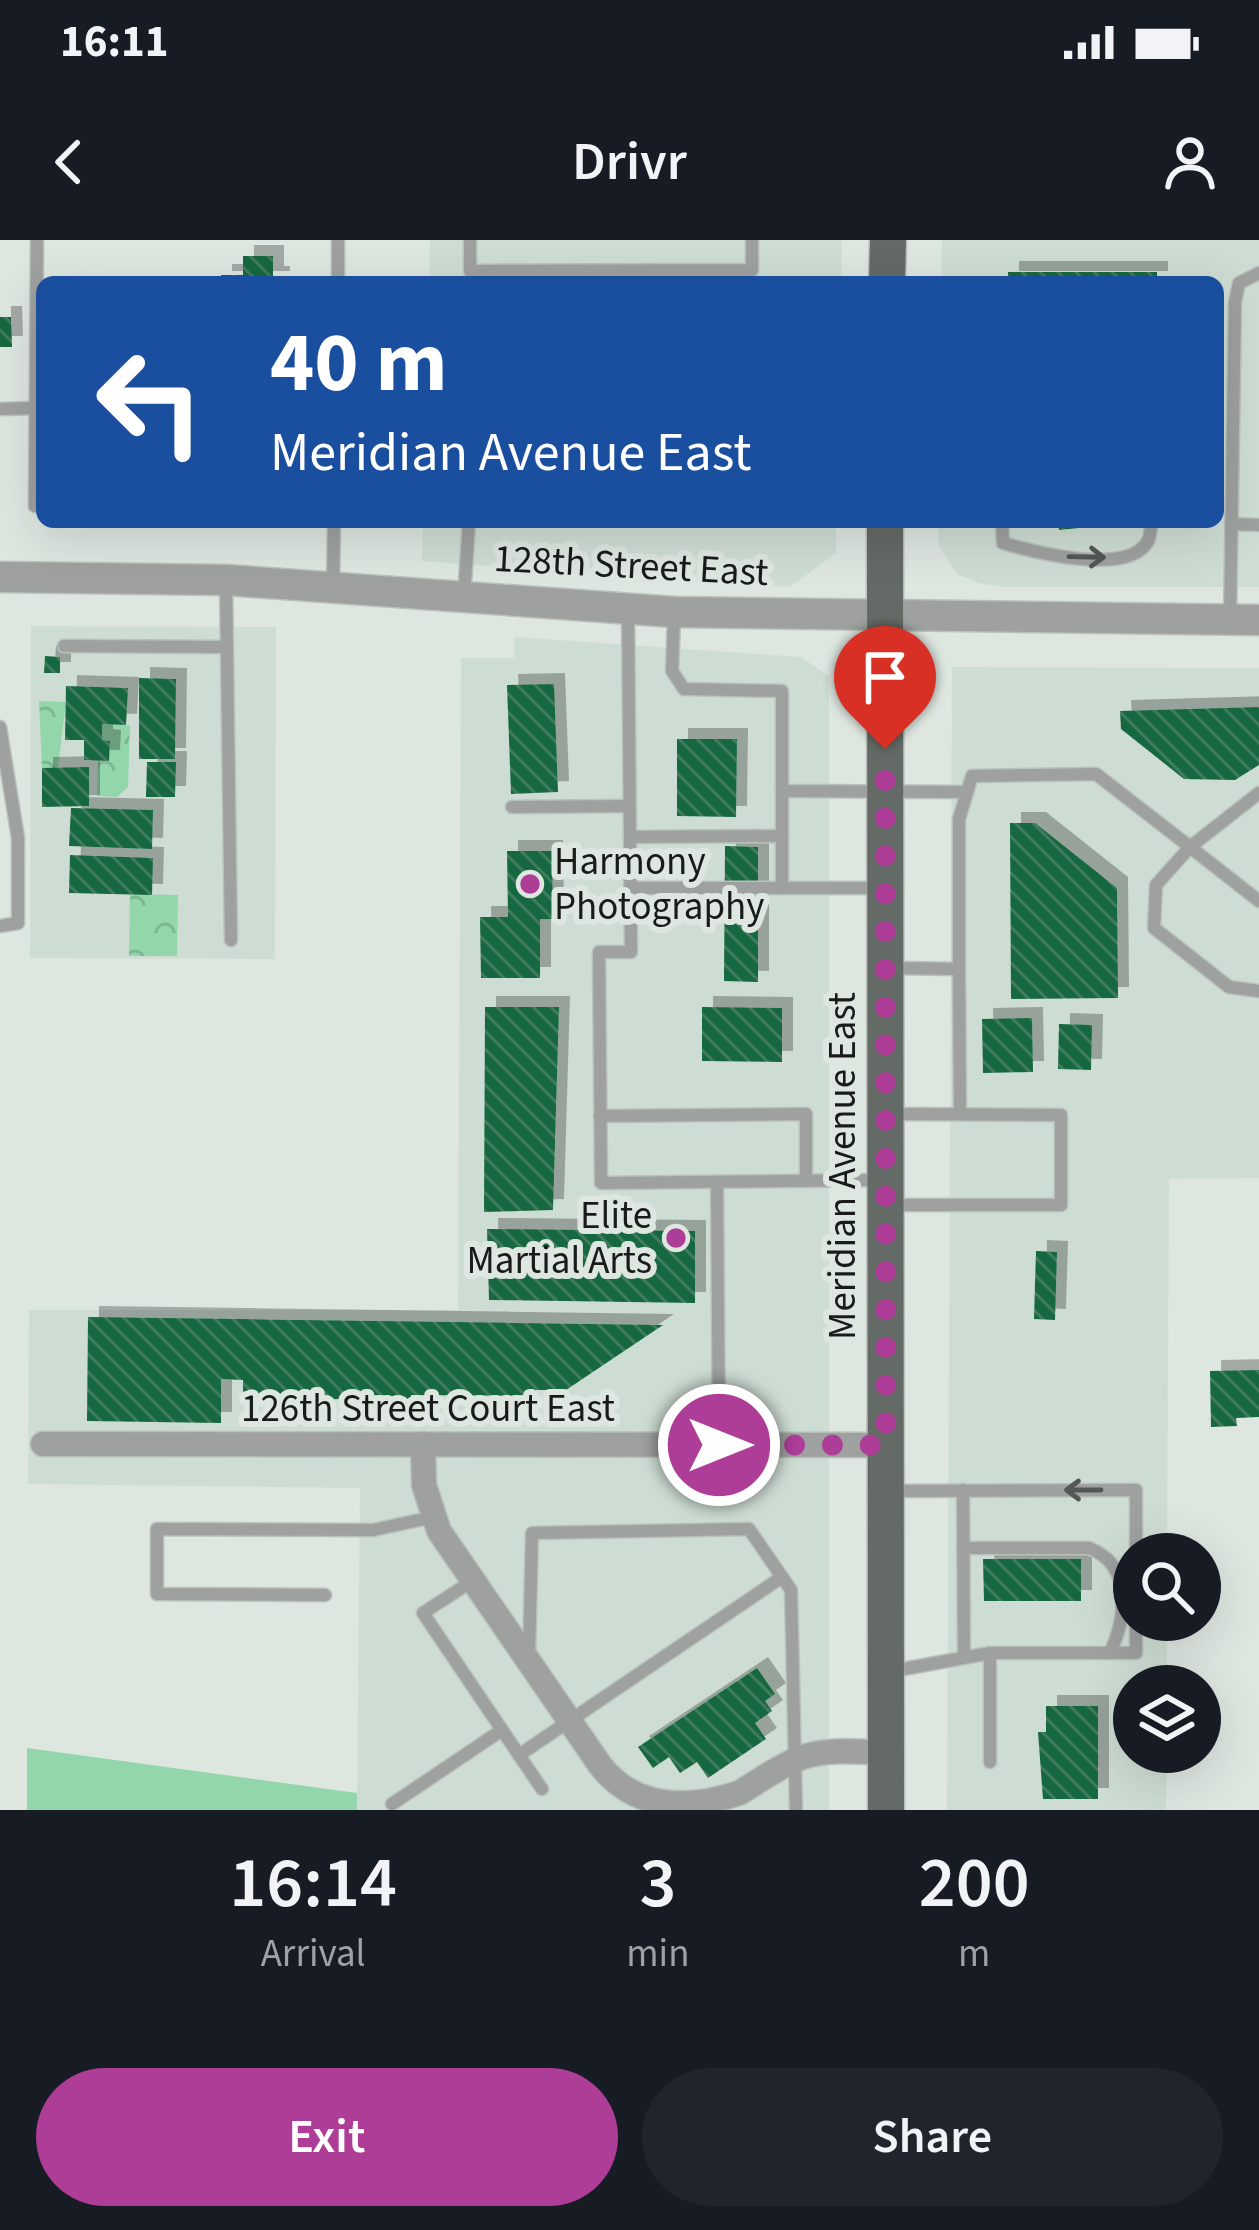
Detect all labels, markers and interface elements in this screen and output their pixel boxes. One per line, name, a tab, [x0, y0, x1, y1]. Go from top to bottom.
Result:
text: 16:11	[60, 10, 169, 74]
text: Drivr	[572, 124, 687, 201]
icon: back	[36, 129, 102, 195]
icon: person	[1157, 129, 1223, 195]
text: 40 m	[270, 304, 448, 424]
icon: left	[72, 324, 228, 480]
text: Meridian Avenue East	[270, 415, 752, 492]
street label: 128th Street East	[492, 531, 770, 601]
one-way arrow	[1067, 546, 1106, 569]
pin	[834, 626, 936, 749]
icon: arrive	[852, 644, 918, 710]
place label: Harmony Photography	[554, 834, 765, 935]
marker: Harmony Photography	[517, 871, 543, 897]
street label: Meridian Avenue East	[815, 992, 871, 1340]
place label: Elite Martial Arts	[466, 1188, 652, 1289]
marker: Elite Martial Arts	[663, 1225, 689, 1251]
street label: 126th Street Court East	[241, 1381, 615, 1437]
position arrow	[656, 1382, 782, 1508]
one-way arrow	[1064, 1479, 1103, 1501]
map controls	[1113, 1533, 1221, 1773]
button: search	[1113, 1533, 1221, 1641]
button: layers	[1113, 1665, 1221, 1773]
text: 16:14	[229, 1832, 397, 1935]
text: 3	[639, 1832, 676, 1935]
text: 200	[919, 1832, 1030, 1935]
text: Arrival	[261, 1926, 366, 1982]
text: min	[626, 1926, 690, 1982]
text: m	[958, 1926, 990, 1982]
button: Exit	[36, 2068, 618, 2206]
button: Share	[642, 2068, 1223, 2206]

